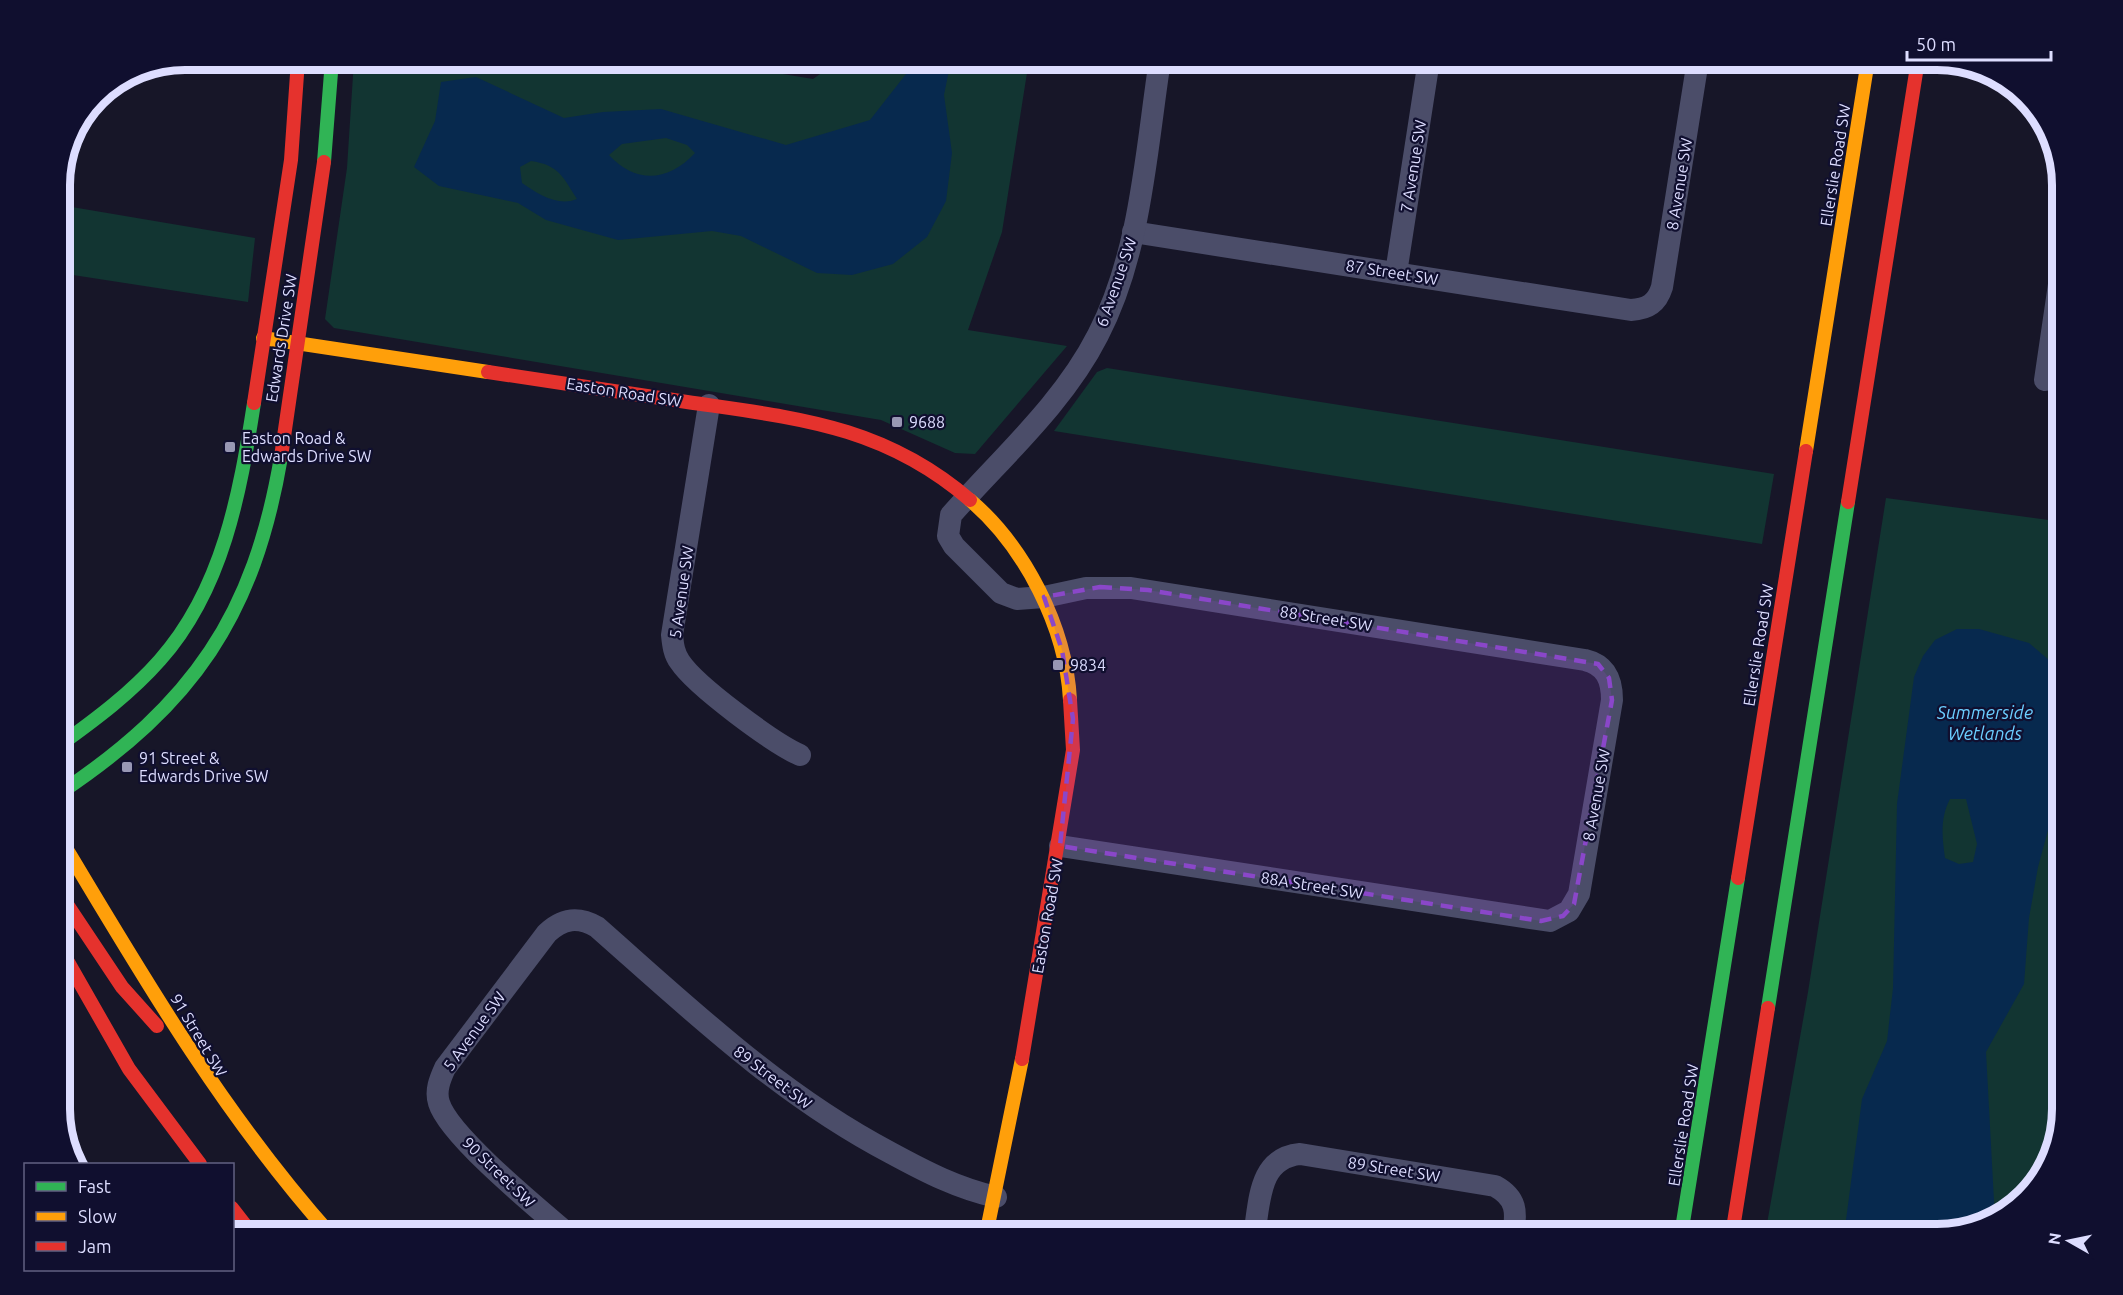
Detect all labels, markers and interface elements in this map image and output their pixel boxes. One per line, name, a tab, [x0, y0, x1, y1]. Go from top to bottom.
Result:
scale bar	[1907, 24, 2051, 62]
text: 50 m	[1916, 34, 1956, 54]
street label: Ellerslie Road SW	[1816, 102, 1854, 227]
street label: 7 Avenue SW	[1397, 118, 1429, 214]
street label: 8 Avenue SW	[1663, 136, 1695, 232]
street label: 6 Avenue SW	[1092, 235, 1140, 329]
street label: 87 Street SW	[1345, 256, 1440, 288]
street label: Edwards Drive SW	[262, 272, 300, 403]
street label: Easton Road SW	[565, 374, 683, 410]
place label: 9688	[909, 413, 945, 431]
marker: 9688	[890, 415, 904, 429]
place label: Easton Road & Edwards Drive SW	[242, 429, 372, 465]
marker: Easton Road & Edwards Drive SW	[223, 440, 237, 454]
street label: 5 Avenue SW	[666, 544, 696, 640]
street label: Ellerslie Road SW	[1739, 582, 1777, 707]
street label: 88 Street SW	[1279, 602, 1374, 634]
place label: 9834	[1070, 656, 1106, 674]
marker: 9834	[1051, 658, 1065, 672]
water label: Summerside Wetlands	[1936, 702, 2033, 743]
street label: 8 Avenue SW	[1579, 747, 1613, 843]
place label: 91 Street & Edwards Drive SW	[139, 749, 269, 785]
marker: 91 Street & Edwards Drive SW	[120, 760, 134, 774]
street label: Easton Road SW	[1028, 857, 1066, 975]
street label: 88A Street SW	[1259, 868, 1365, 902]
street label: 5 Avenue SW	[439, 988, 509, 1074]
street label: 91 Street SW	[167, 990, 231, 1080]
street label: 89 Street SW	[730, 1042, 816, 1112]
street label: Ellerslie Road SW	[1664, 1062, 1702, 1187]
street label: 90 Street SW	[459, 1133, 539, 1211]
street label: 89 Street SW	[1347, 1153, 1442, 1185]
legend	[24, 1163, 234, 1271]
text: Fast	[78, 1176, 111, 1196]
text: Slow	[78, 1206, 117, 1226]
north arrow	[2039, 1211, 2099, 1271]
text: N	[2044, 1231, 2064, 1246]
text: Jam	[78, 1236, 112, 1256]

